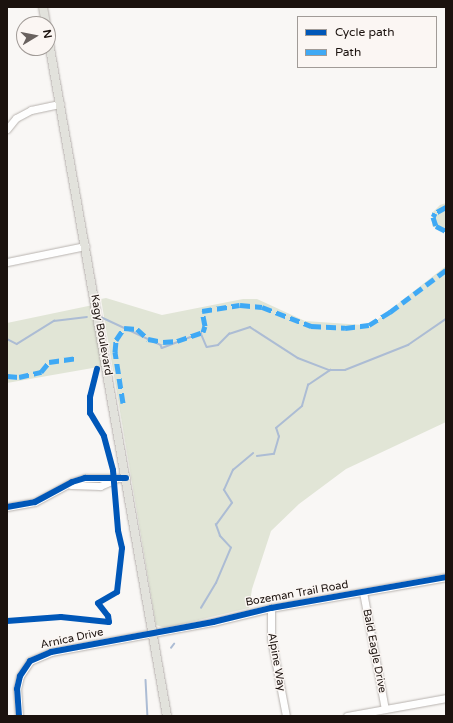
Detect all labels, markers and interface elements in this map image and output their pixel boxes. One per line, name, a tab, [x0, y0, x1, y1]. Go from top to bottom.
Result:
north arrow	[16, 16, 56, 56]
legend	[297, 16, 437, 68]
text: Cycle path	[335, 25, 394, 39]
text: N	[40, 29, 54, 39]
text: Path	[335, 45, 361, 59]
street label: Kagy Boulevard	[87, 293, 115, 377]
street label: Bozeman Trail Road	[245, 578, 349, 610]
street label: Bald Eagle Drive	[359, 608, 389, 694]
street label: Arnica Drive	[39, 626, 105, 652]
street label: Alpine Way	[264, 632, 288, 692]

